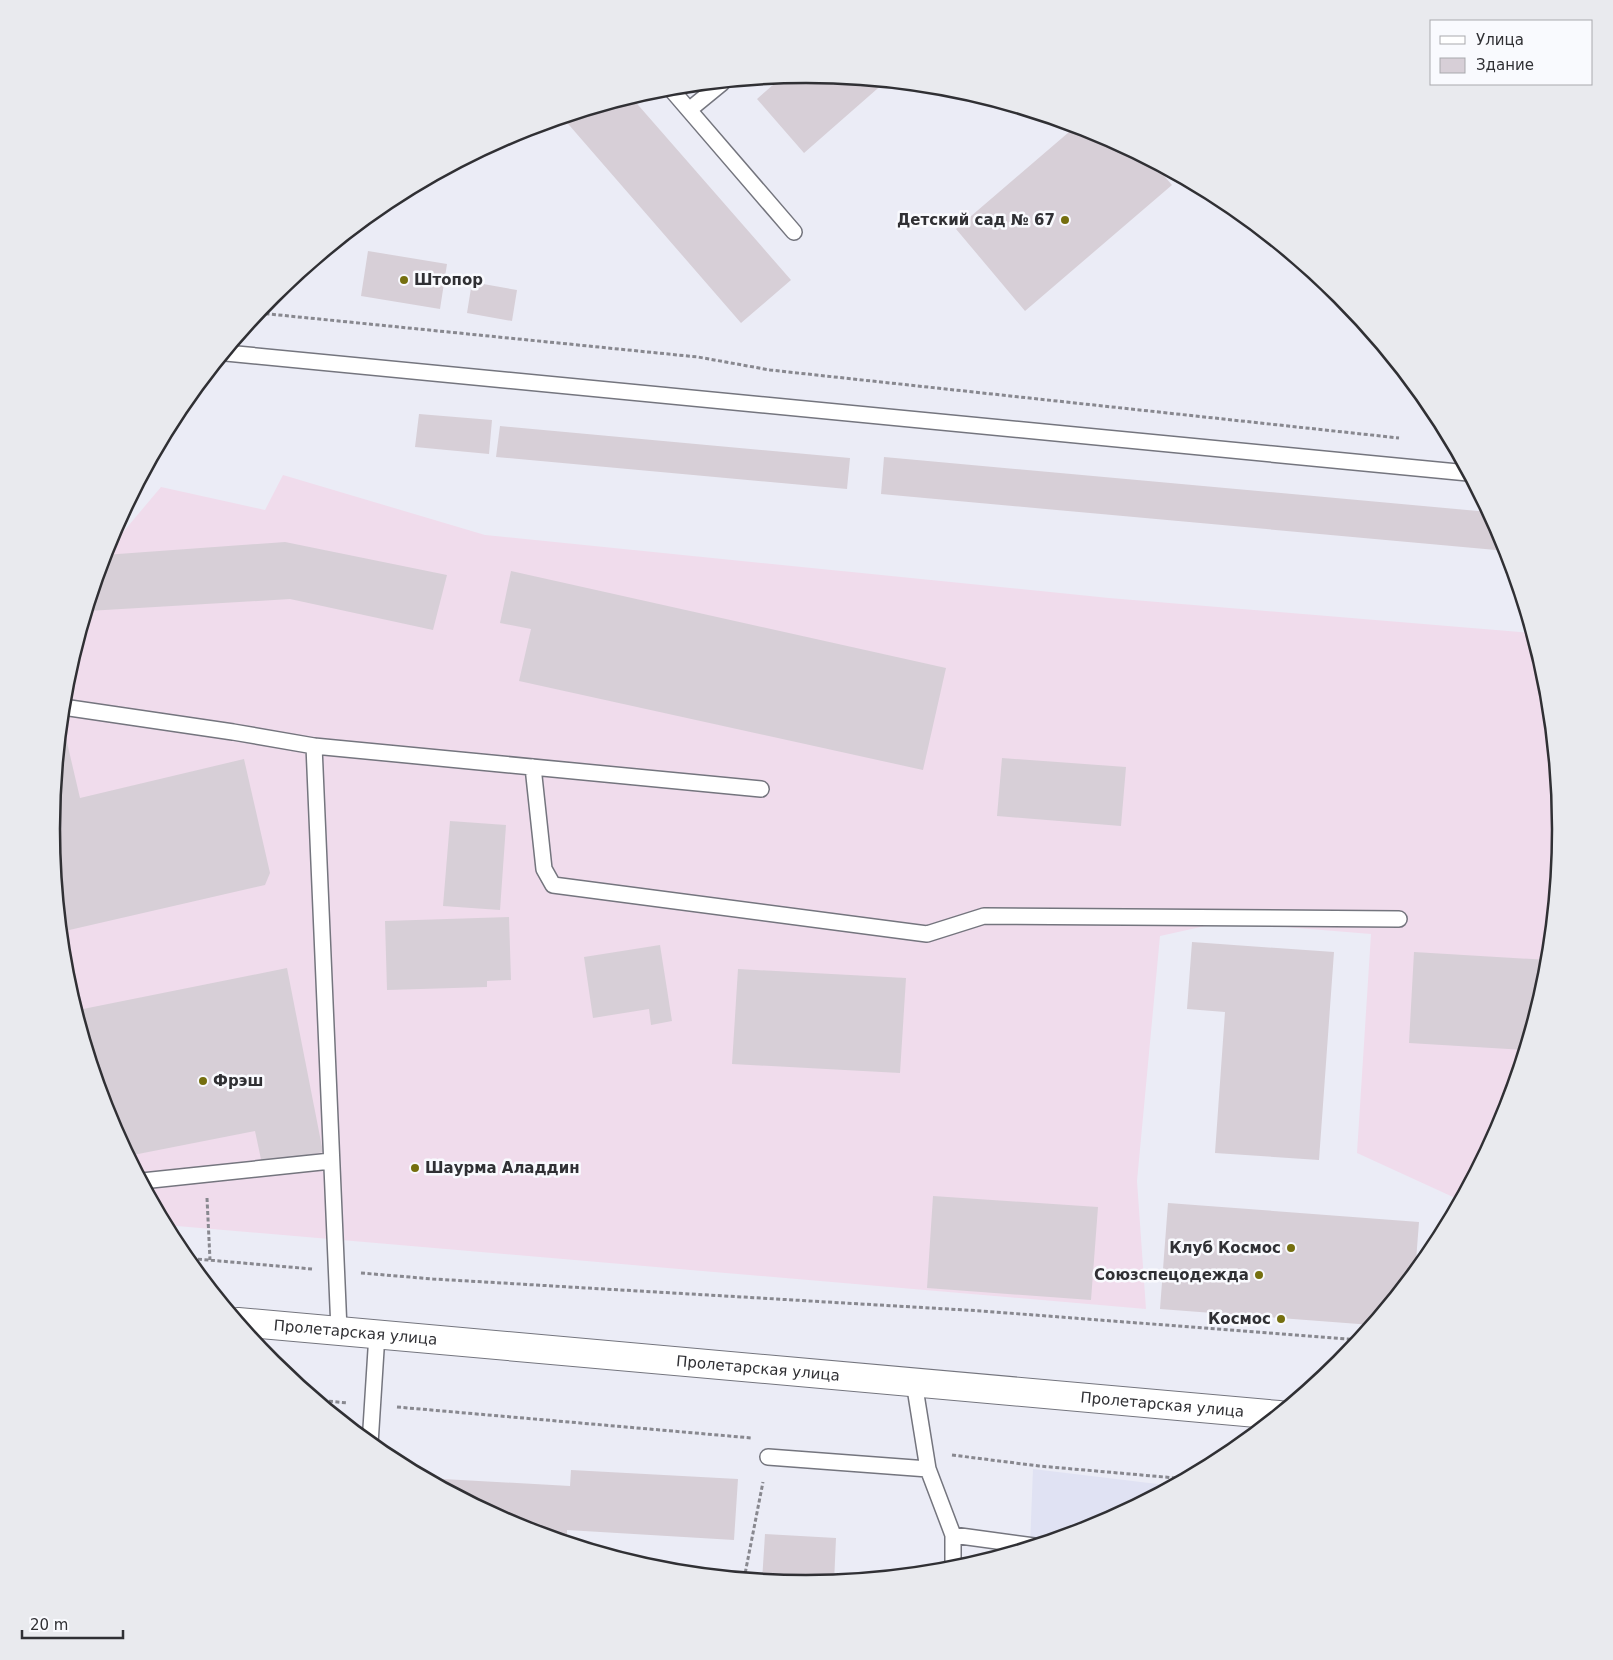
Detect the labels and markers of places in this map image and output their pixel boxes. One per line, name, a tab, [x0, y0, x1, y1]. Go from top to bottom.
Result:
place label: Детский сад № 67	[897, 211, 1055, 229]
marker: Детский сад № 67	[1059, 214, 1071, 226]
place label: Штопор	[414, 271, 483, 289]
marker: Штопор	[398, 274, 410, 286]
place label: Фрэш	[213, 1072, 263, 1090]
marker: Фрэш	[197, 1075, 209, 1087]
place label: Шаурма Аладдин	[425, 1159, 580, 1177]
marker: Шаурма Аладдин	[409, 1162, 421, 1174]
place label: Клуб Космос	[1169, 1239, 1281, 1257]
marker: Клуб Космос	[1285, 1242, 1297, 1254]
place label: Союзспецодежда	[1094, 1266, 1249, 1284]
marker: Союзспецодежда	[1253, 1269, 1265, 1281]
place label: Космос	[1208, 1310, 1271, 1328]
marker: Космос	[1275, 1313, 1287, 1325]

